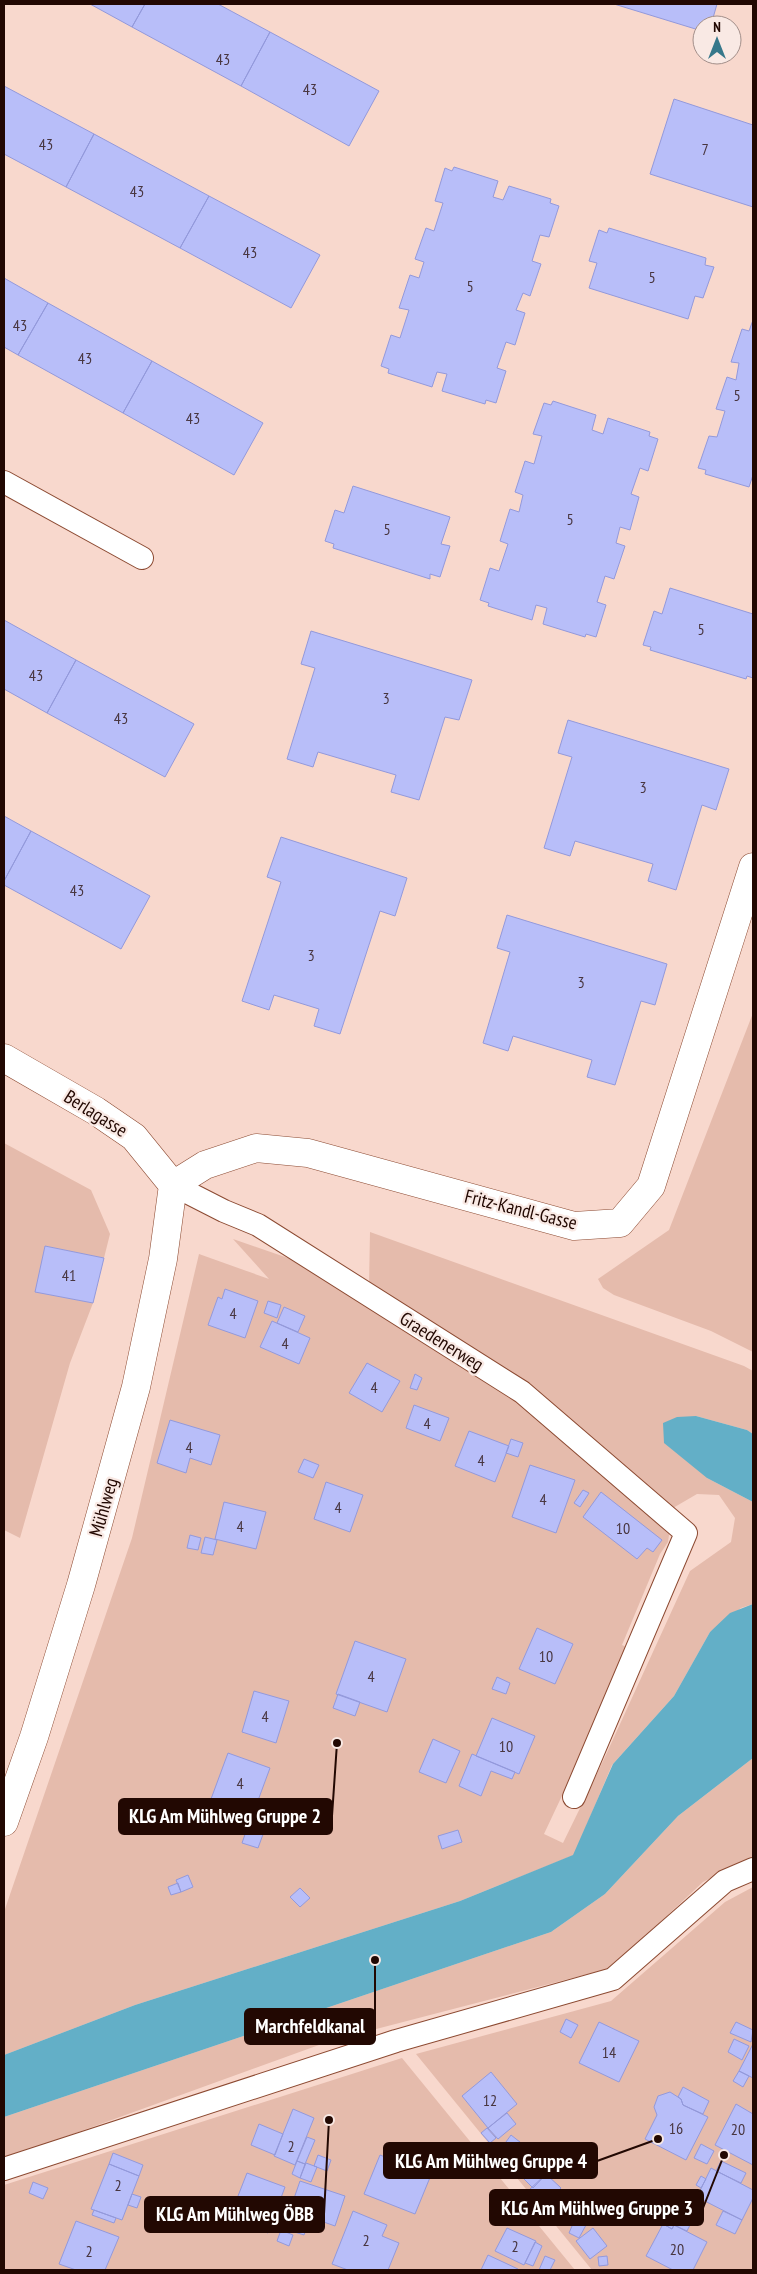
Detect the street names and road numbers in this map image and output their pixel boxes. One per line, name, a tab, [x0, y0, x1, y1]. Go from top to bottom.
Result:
street label: Berlagasse	[60, 1084, 132, 1142]
street label: Fritz-Kandl-Gasse	[462, 1183, 580, 1235]
street label: Graedenerweg	[396, 1306, 488, 1376]
street label: Mühlweg	[83, 1475, 123, 1539]

